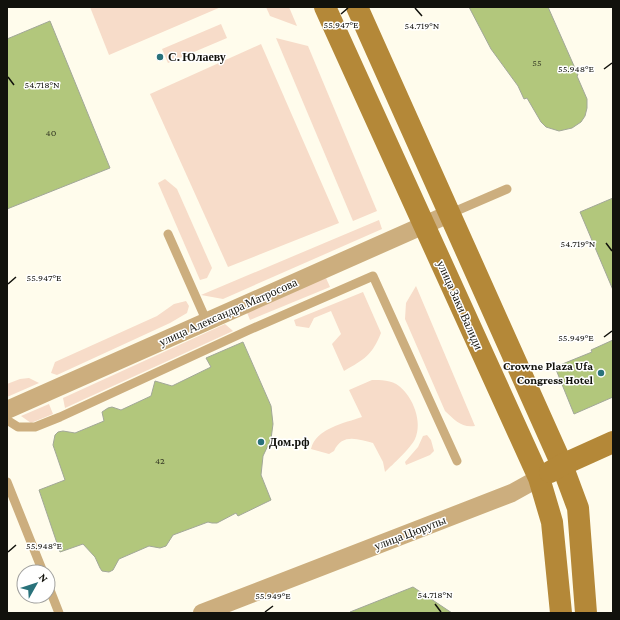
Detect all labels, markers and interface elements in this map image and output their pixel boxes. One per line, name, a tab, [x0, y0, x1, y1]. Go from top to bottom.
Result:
text: 55.947°E	[324, 19, 359, 30]
text: 54.719°N	[405, 20, 440, 31]
place label: С. Юлаеву	[168, 50, 226, 64]
marker: С. Юлаеву	[155, 52, 165, 62]
house number: 55	[532, 57, 542, 68]
text: 55.948°E	[558, 63, 594, 74]
text: 54.718°N	[24, 79, 60, 90]
house number: 40	[46, 127, 57, 138]
text: 54.719°N	[561, 238, 596, 249]
street label: улица Заки Валиди	[434, 258, 486, 352]
text: 55.947°E	[27, 272, 62, 283]
street label: улица Александра Матросова	[157, 275, 300, 349]
text: 55.949°E	[558, 332, 594, 343]
place label: Crowne Plaza Ufa Congress Hotel	[503, 359, 593, 387]
marker: Crowne Plaza Ufa Congress Hotel	[596, 368, 606, 378]
place label: Дом.рф	[269, 435, 310, 449]
marker: Дом.рф	[256, 437, 266, 447]
house number: 42	[155, 455, 165, 466]
street label: улица Цюрупы	[372, 513, 448, 553]
text: 55.948°E	[26, 540, 62, 551]
north arrow	[16, 564, 56, 604]
text: N	[37, 571, 51, 585]
text: 54.718°N	[417, 589, 453, 600]
text: 55.949°E	[255, 590, 291, 601]

